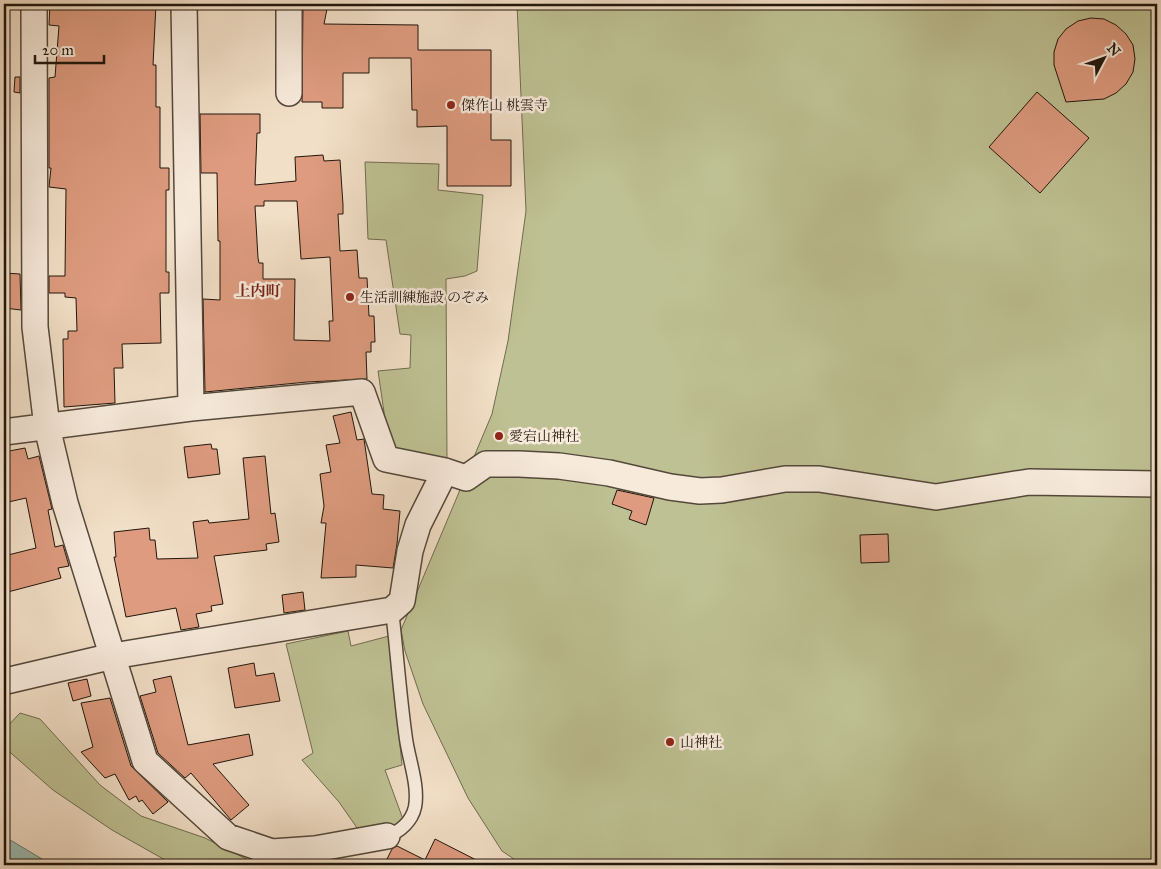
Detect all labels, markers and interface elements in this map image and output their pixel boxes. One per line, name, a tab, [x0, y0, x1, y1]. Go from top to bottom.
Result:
scale bar	[35, 32, 104, 64]
north arrow	[1078, 32, 1128, 82]
text: N	[1103, 40, 1124, 60]
text: 20 m	[42, 41, 74, 59]
place label: 傑作山 桃雲寺	[461, 97, 548, 114]
marker: 傑作山 桃雲寺	[445, 99, 457, 111]
district label: 上内町	[235, 282, 281, 300]
place label: 生活訓練施設 のぞみ	[360, 289, 489, 306]
marker: 生活訓練施設 のぞみ	[344, 291, 356, 303]
place label: 愛宕山神社	[509, 428, 579, 445]
marker: 愛宕山神社	[493, 430, 505, 442]
place label: 山神社	[680, 734, 722, 751]
marker: 山神社	[664, 736, 676, 748]

